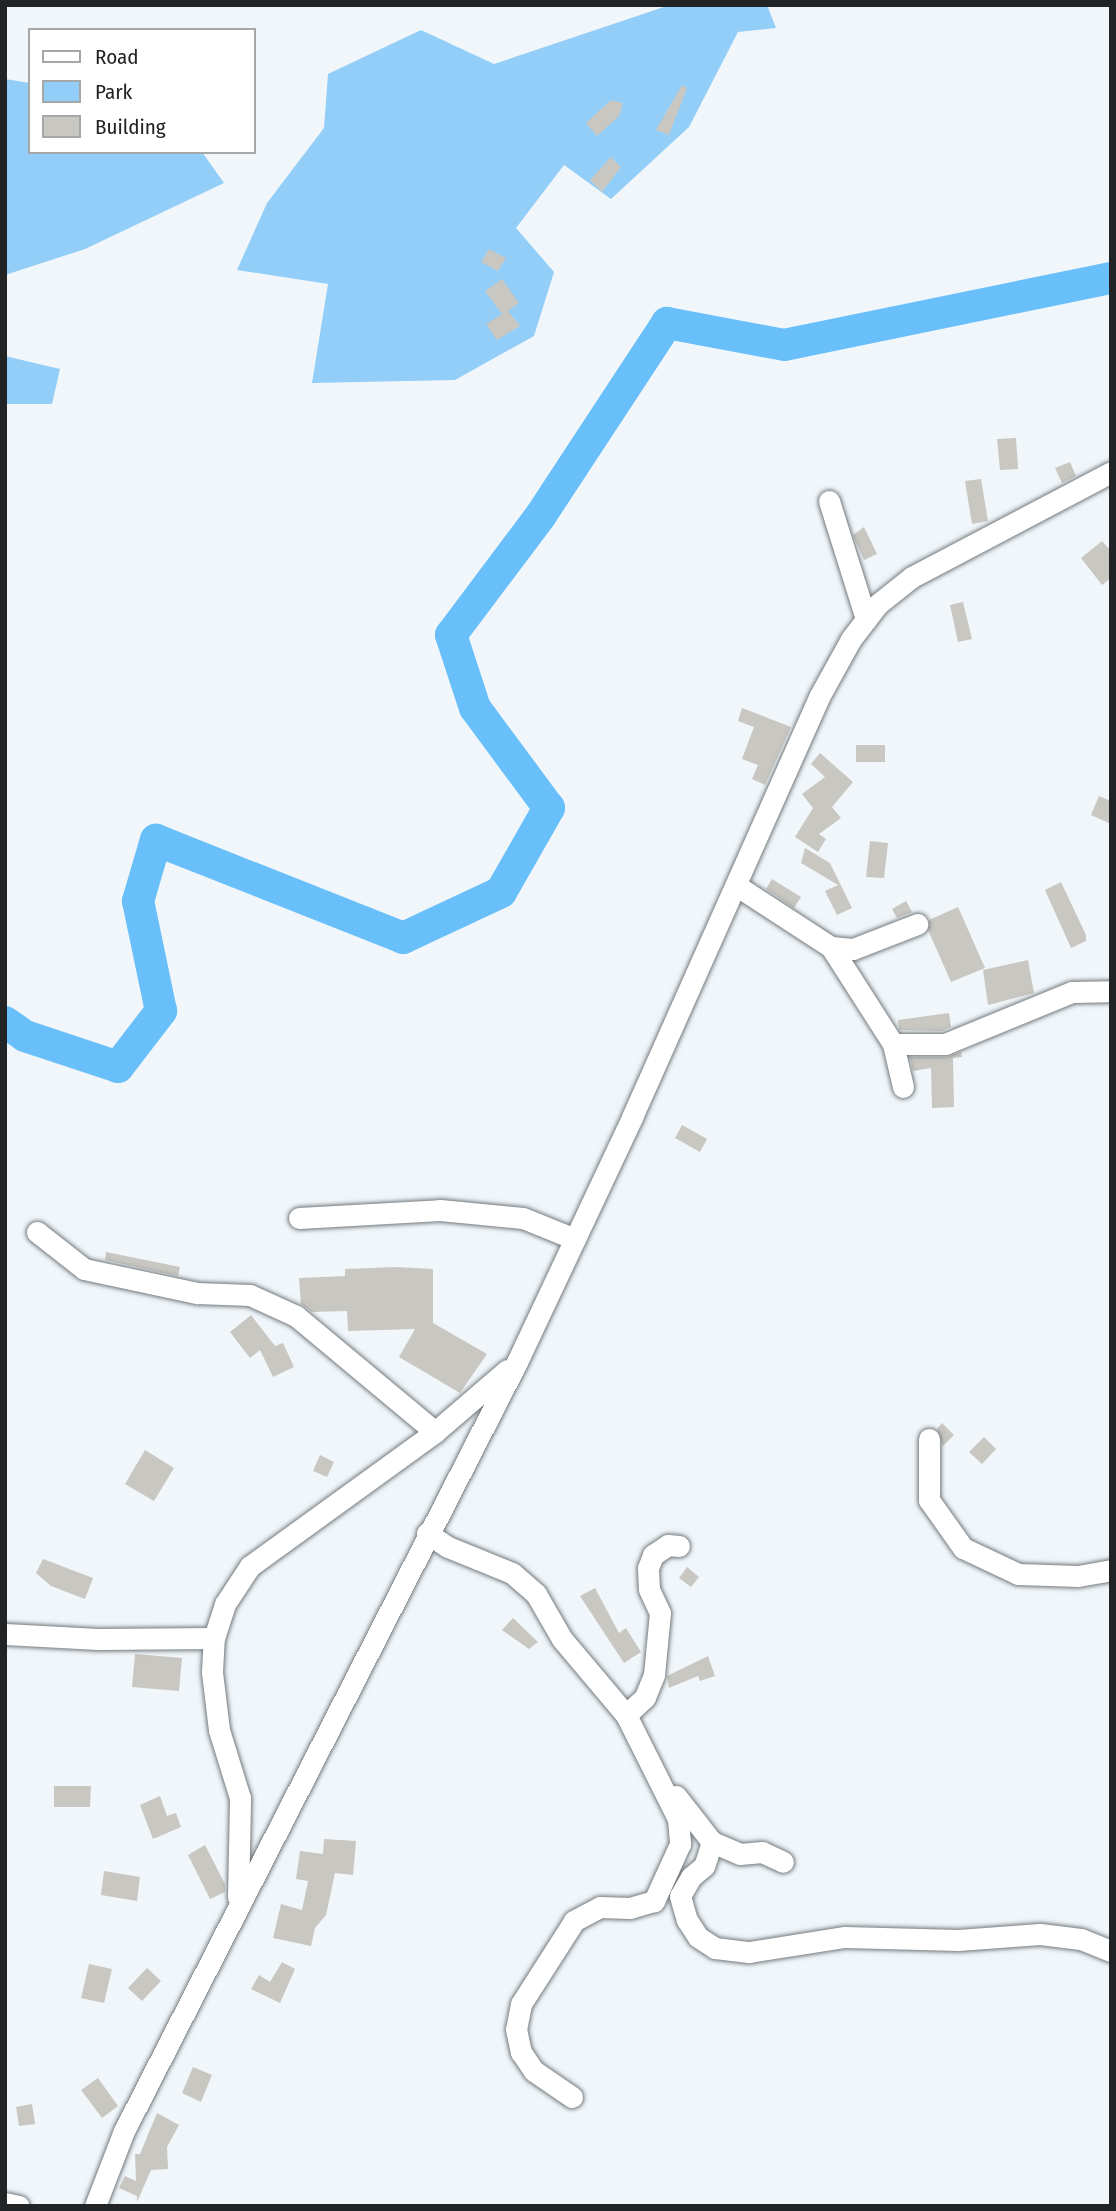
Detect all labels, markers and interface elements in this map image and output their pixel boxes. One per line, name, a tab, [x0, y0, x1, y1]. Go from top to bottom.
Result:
legend	[28, 28, 256, 154]
text: Road	[95, 44, 139, 70]
text: Park	[95, 79, 132, 105]
text: Building	[95, 114, 166, 140]

